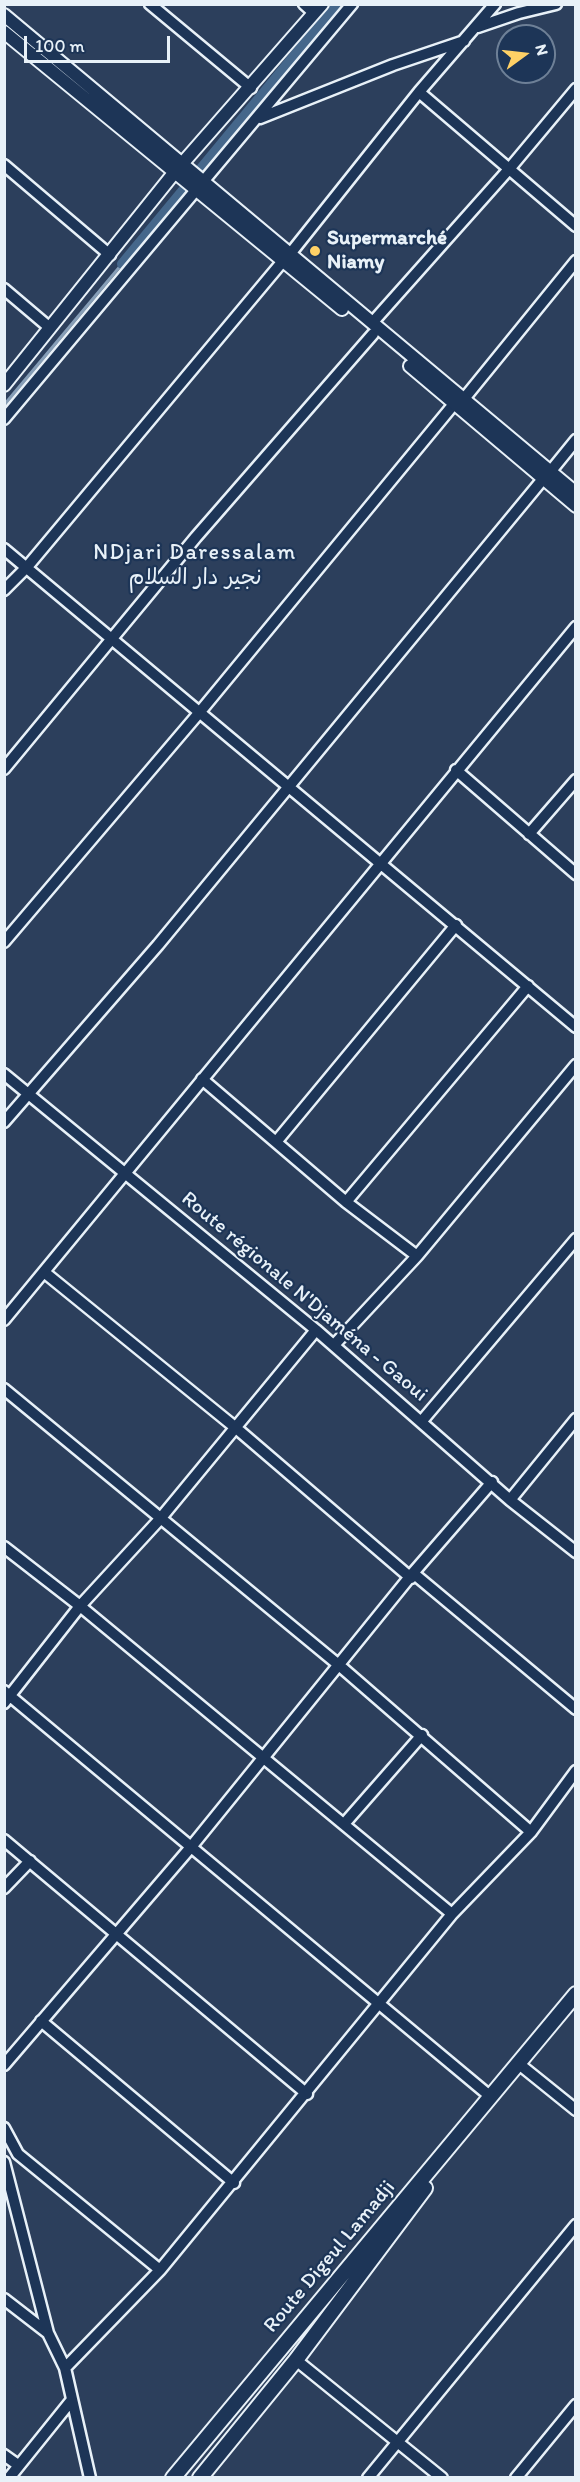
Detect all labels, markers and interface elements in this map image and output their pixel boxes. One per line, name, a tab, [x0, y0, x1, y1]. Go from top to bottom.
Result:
scale bar	[27, 24, 172, 62]
north arrow	[496, 24, 556, 84]
text: 100 m	[35, 35, 85, 57]
text: N	[531, 42, 553, 57]
place label: Supermarché Niamy	[327, 226, 447, 276]
marker: Supermarché Niamy	[308, 244, 322, 258]
district label: NDjari Daressalam نجير دار السلام	[94, 540, 296, 592]
street label: Route régionale N'Djaména - Gaoui	[176, 1187, 432, 1407]
street label: Route Digeul Lamadji	[259, 2176, 401, 2338]

